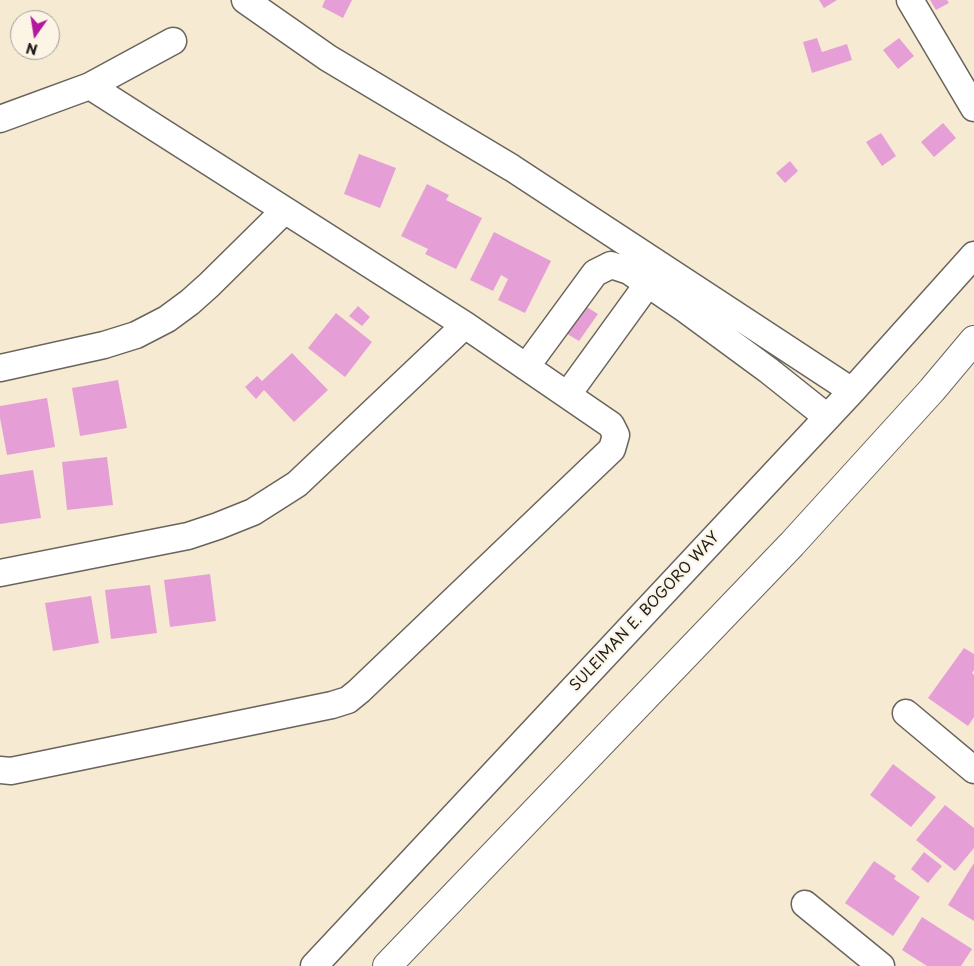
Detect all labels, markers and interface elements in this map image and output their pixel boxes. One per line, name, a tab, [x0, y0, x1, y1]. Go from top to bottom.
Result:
north arrow	[10, 10, 60, 60]
text: N	[24, 38, 40, 61]
street label: SULEIMAN E. BOGORO WAY	[566, 529, 724, 695]

